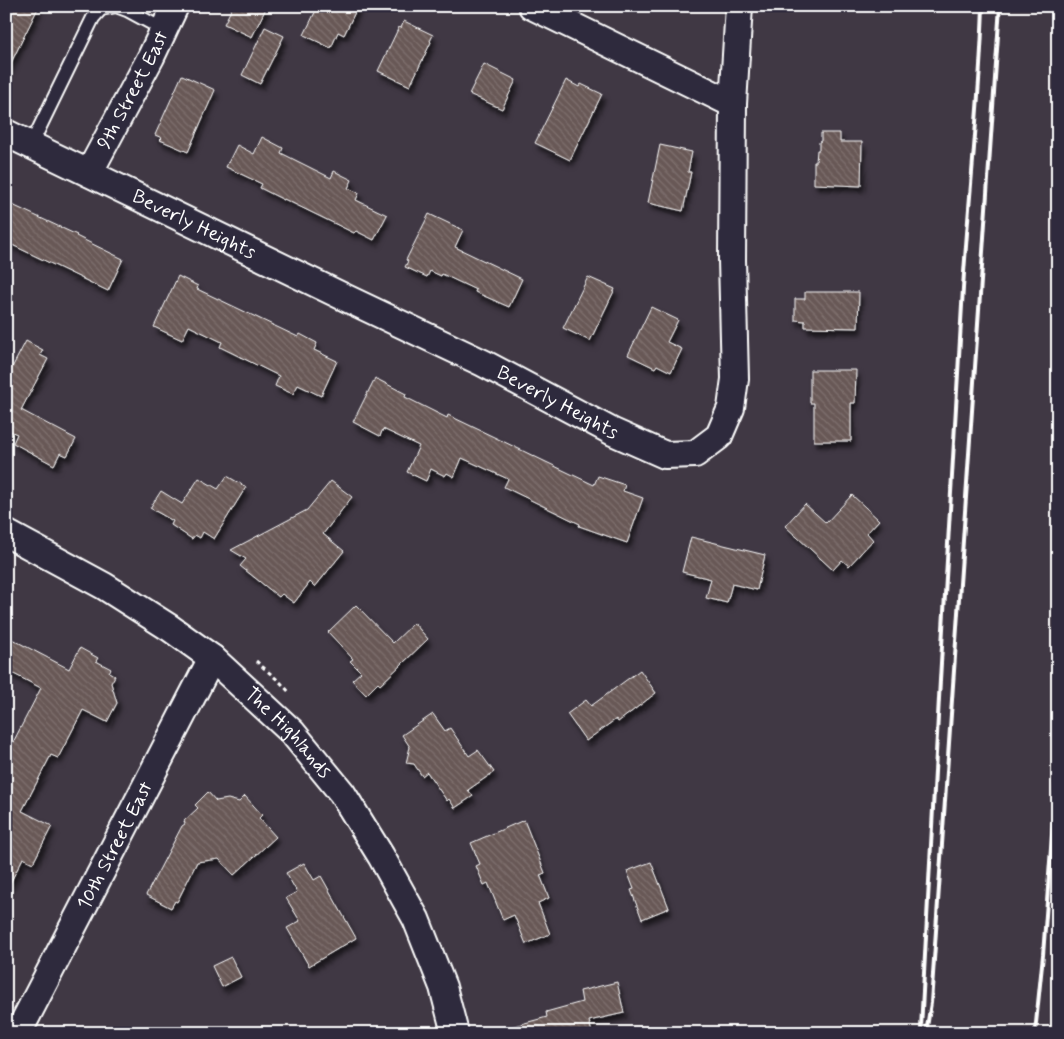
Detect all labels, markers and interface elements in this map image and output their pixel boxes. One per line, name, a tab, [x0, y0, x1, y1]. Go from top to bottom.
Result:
street label: 9th Street East	[91, 26, 175, 154]
street label: Beverly Heights	[128, 183, 261, 266]
street label: Beverly Heights	[492, 359, 623, 446]
street label: The Highlands	[238, 681, 338, 784]
street label: 10th Street East	[71, 777, 159, 914]

